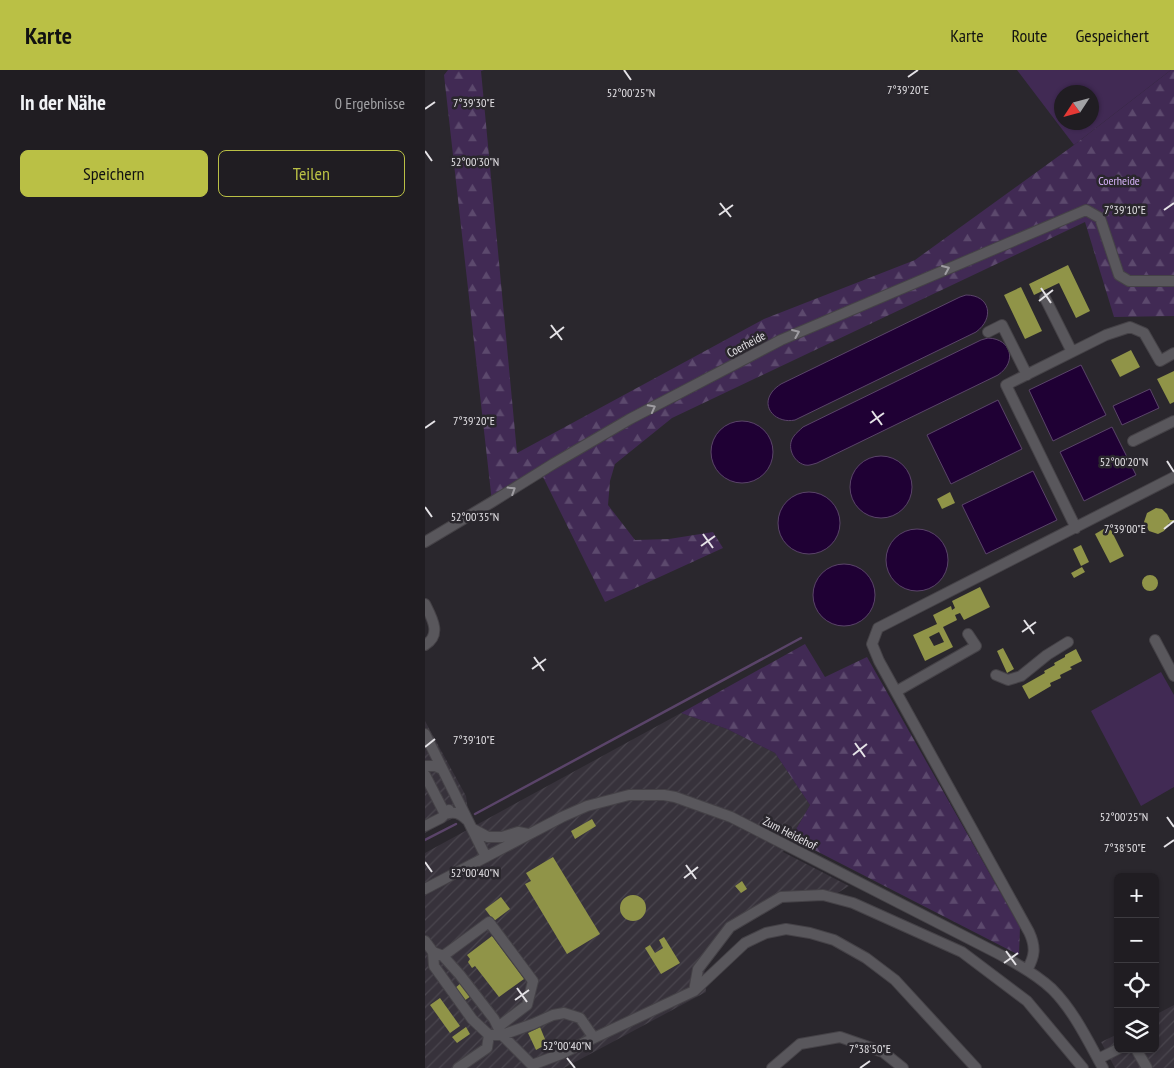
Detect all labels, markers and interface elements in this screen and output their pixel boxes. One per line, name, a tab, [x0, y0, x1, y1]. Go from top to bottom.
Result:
text: Karte	[25, 20, 72, 51]
text: Karte	[950, 24, 984, 47]
text: Route	[1012, 24, 1047, 47]
text: Gespeichert	[1075, 24, 1149, 47]
text: 7°39'20"E	[887, 82, 929, 97]
text: 52°00'25"N	[607, 85, 655, 100]
north arrow	[1054, 85, 1099, 130]
text: In der Nähe	[20, 89, 106, 116]
text: 0 Ergebnisse	[335, 93, 405, 113]
text: 7°39'30"E	[453, 95, 495, 110]
button: Speichern	[20, 150, 208, 197]
button: Teilen	[218, 150, 405, 197]
text: 52°00'30"N	[451, 154, 499, 169]
park label: Coerheide	[1098, 173, 1140, 188]
text: 7°39'10"E	[1104, 202, 1146, 217]
one-way arrow	[941, 265, 950, 276]
street label: Coerheide	[724, 328, 768, 360]
one-way arrow	[791, 329, 800, 340]
one-way arrow	[647, 404, 656, 414]
text: 7°39'20"E	[453, 413, 495, 428]
text: 52°00'20"N	[1100, 454, 1148, 469]
one-way arrow	[506, 487, 516, 496]
text: 52°00'35"N	[451, 509, 499, 524]
text: 7°39'00"E	[1104, 521, 1146, 536]
text: 7°39'10"E	[453, 732, 495, 747]
text: 52°00'25"N	[1100, 809, 1148, 824]
street label: Zum Heidehof	[761, 813, 820, 853]
text: 7°38'50"E	[1104, 840, 1146, 855]
text: 52°00'40"N	[451, 865, 499, 880]
map controls	[1114, 873, 1159, 1053]
button: +	[1114, 873, 1159, 918]
button: −	[1114, 918, 1159, 963]
button: locate	[1114, 963, 1159, 1008]
button: layers	[1114, 1008, 1159, 1053]
text: 52°00'40"N	[543, 1038, 591, 1053]
text: 7°38'50"E	[849, 1041, 891, 1056]

